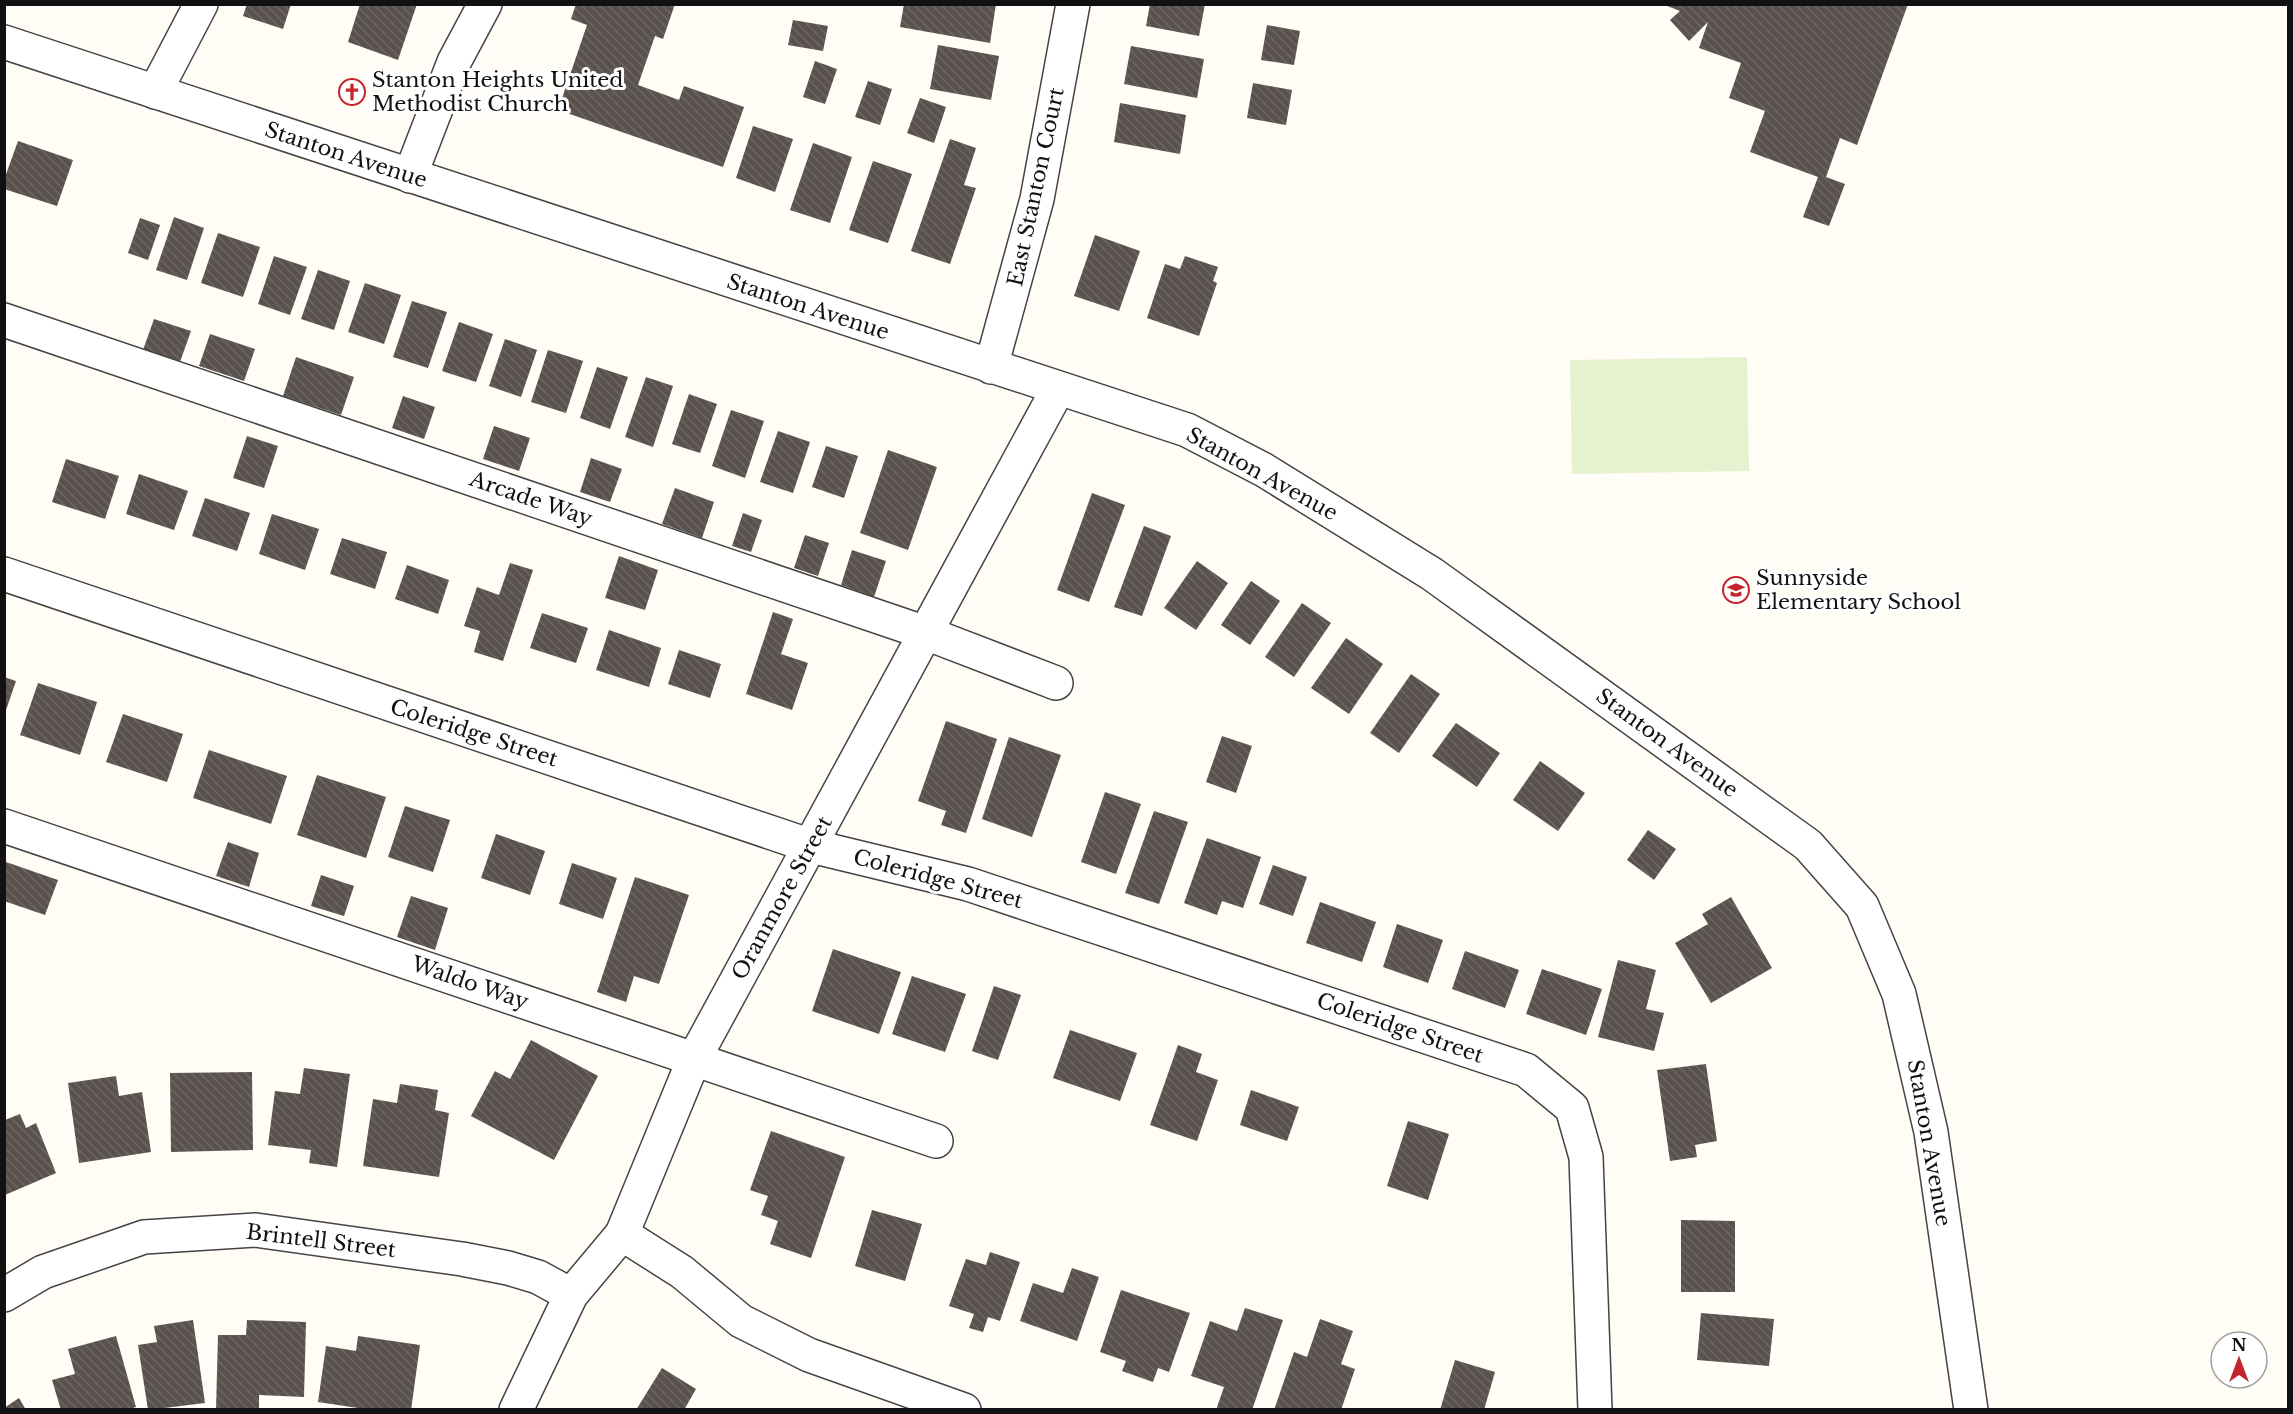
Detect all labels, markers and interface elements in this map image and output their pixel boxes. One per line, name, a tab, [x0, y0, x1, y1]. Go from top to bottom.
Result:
place label: Stanton Heights United Methodist Church	[372, 67, 623, 117]
church icon: Stanton Heights United Methodist Church	[337, 77, 367, 107]
street label: East Stanton Court	[1002, 85, 1070, 289]
street label: Stanton Avenue	[262, 117, 430, 193]
street label: Stanton Avenue	[724, 269, 892, 345]
street label: Stanton Avenue	[1182, 422, 1342, 526]
street label: Arcade Way	[465, 466, 596, 532]
place label: Sunnyside Elementary School	[1756, 565, 1961, 615]
school or university icon: Sunnyside Elementary School	[1721, 575, 1751, 605]
street label: Stanton Avenue	[1591, 683, 1743, 803]
street label: Coleridge Street	[387, 694, 561, 772]
street label: Oranmore Street	[726, 812, 838, 984]
street label: Coleridge Street	[850, 844, 1026, 914]
street label: Waldo Way	[407, 951, 532, 1015]
street label: Coleridge Street	[1313, 987, 1487, 1069]
street label: Stanton Avenue	[1902, 1058, 1956, 1228]
street label: Brintell Street	[245, 1219, 397, 1263]
north arrow	[2209, 1330, 2269, 1390]
text: N	[2231, 1335, 2247, 1355]

